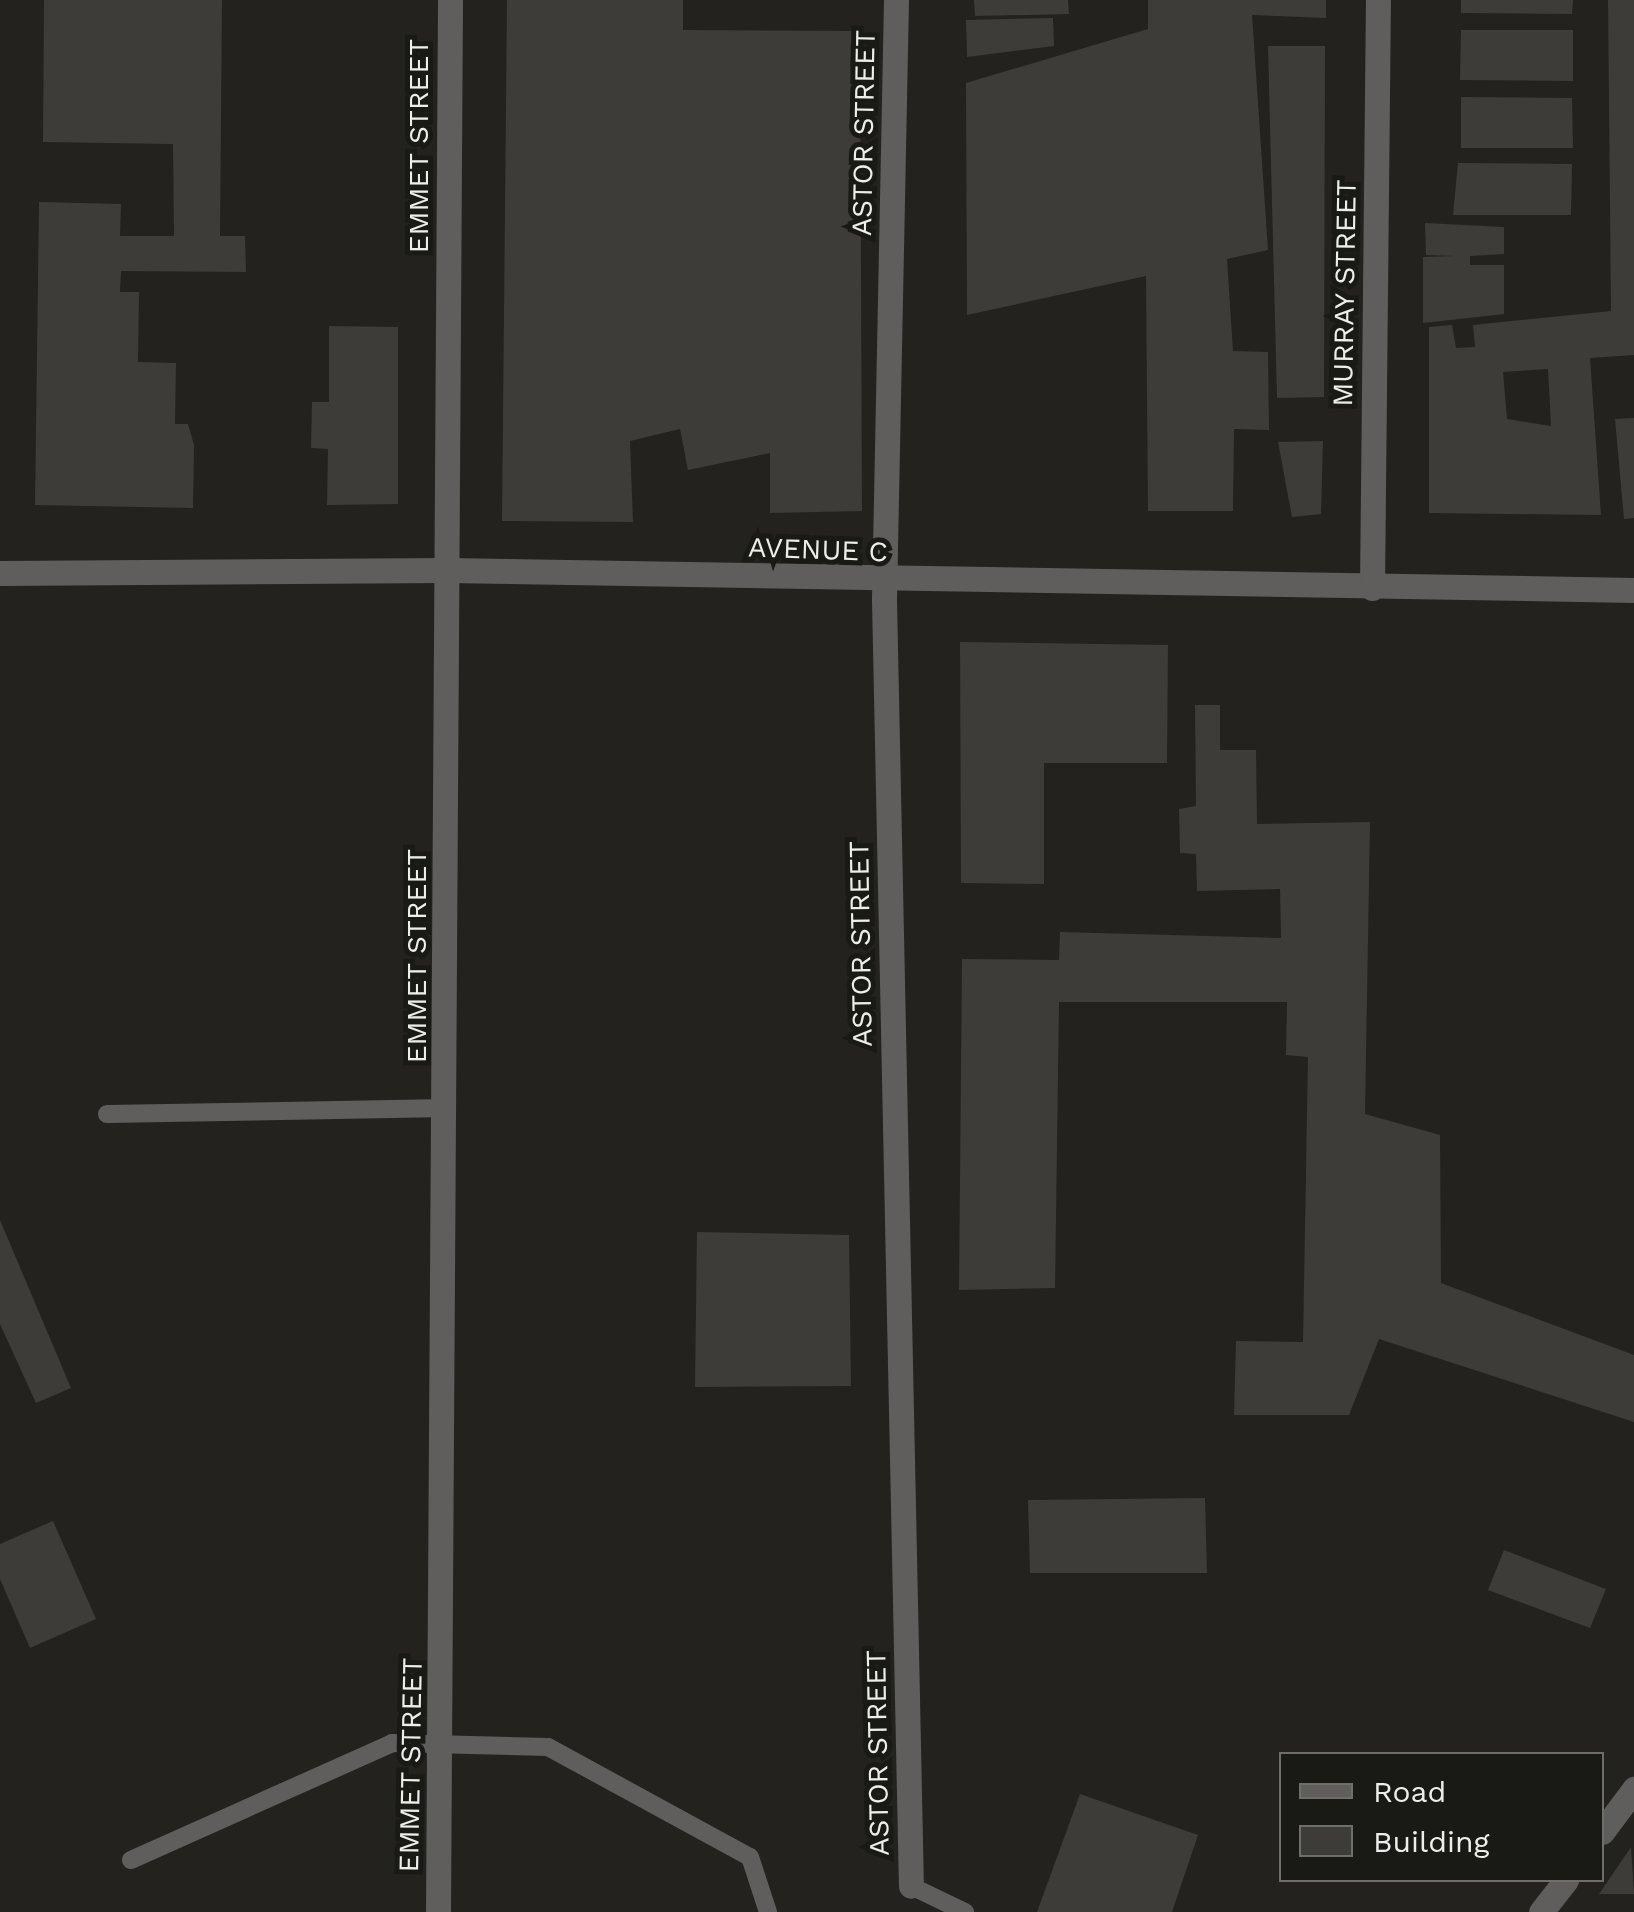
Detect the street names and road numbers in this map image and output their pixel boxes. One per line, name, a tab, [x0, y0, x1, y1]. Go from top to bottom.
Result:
street label: ASTOR STREET	[845, 30, 883, 236]
street label: EMMET STREET	[402, 38, 436, 254]
street label: MURRAY STREET	[1326, 178, 1364, 408]
street label: AVENUE C	[748, 531, 888, 569]
street label: ASTOR STREET	[842, 841, 880, 1047]
street label: EMMET STREET	[400, 848, 434, 1064]
street label: ASTOR STREET	[859, 1650, 897, 1856]
street label: EMMET STREET	[392, 1657, 430, 1873]

